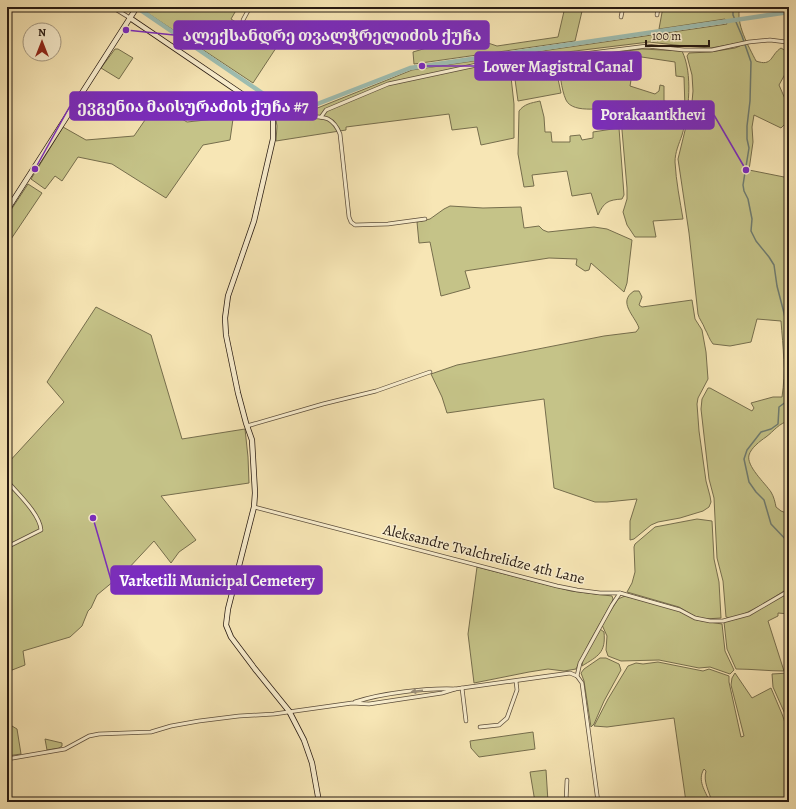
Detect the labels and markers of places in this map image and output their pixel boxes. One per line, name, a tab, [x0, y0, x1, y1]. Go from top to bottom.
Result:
callout: ალექსანდრე თვალჭრელიძის ქუჩა	[174, 21, 489, 49]
callout: Lower Magistral Canal	[475, 52, 641, 80]
callout: ევგენია მაისურაძის ქუჩა #7	[70, 92, 317, 120]
callout: Porakaantkhevi	[593, 101, 714, 129]
callout: Varketili Municipal Cemetery	[111, 566, 322, 594]

